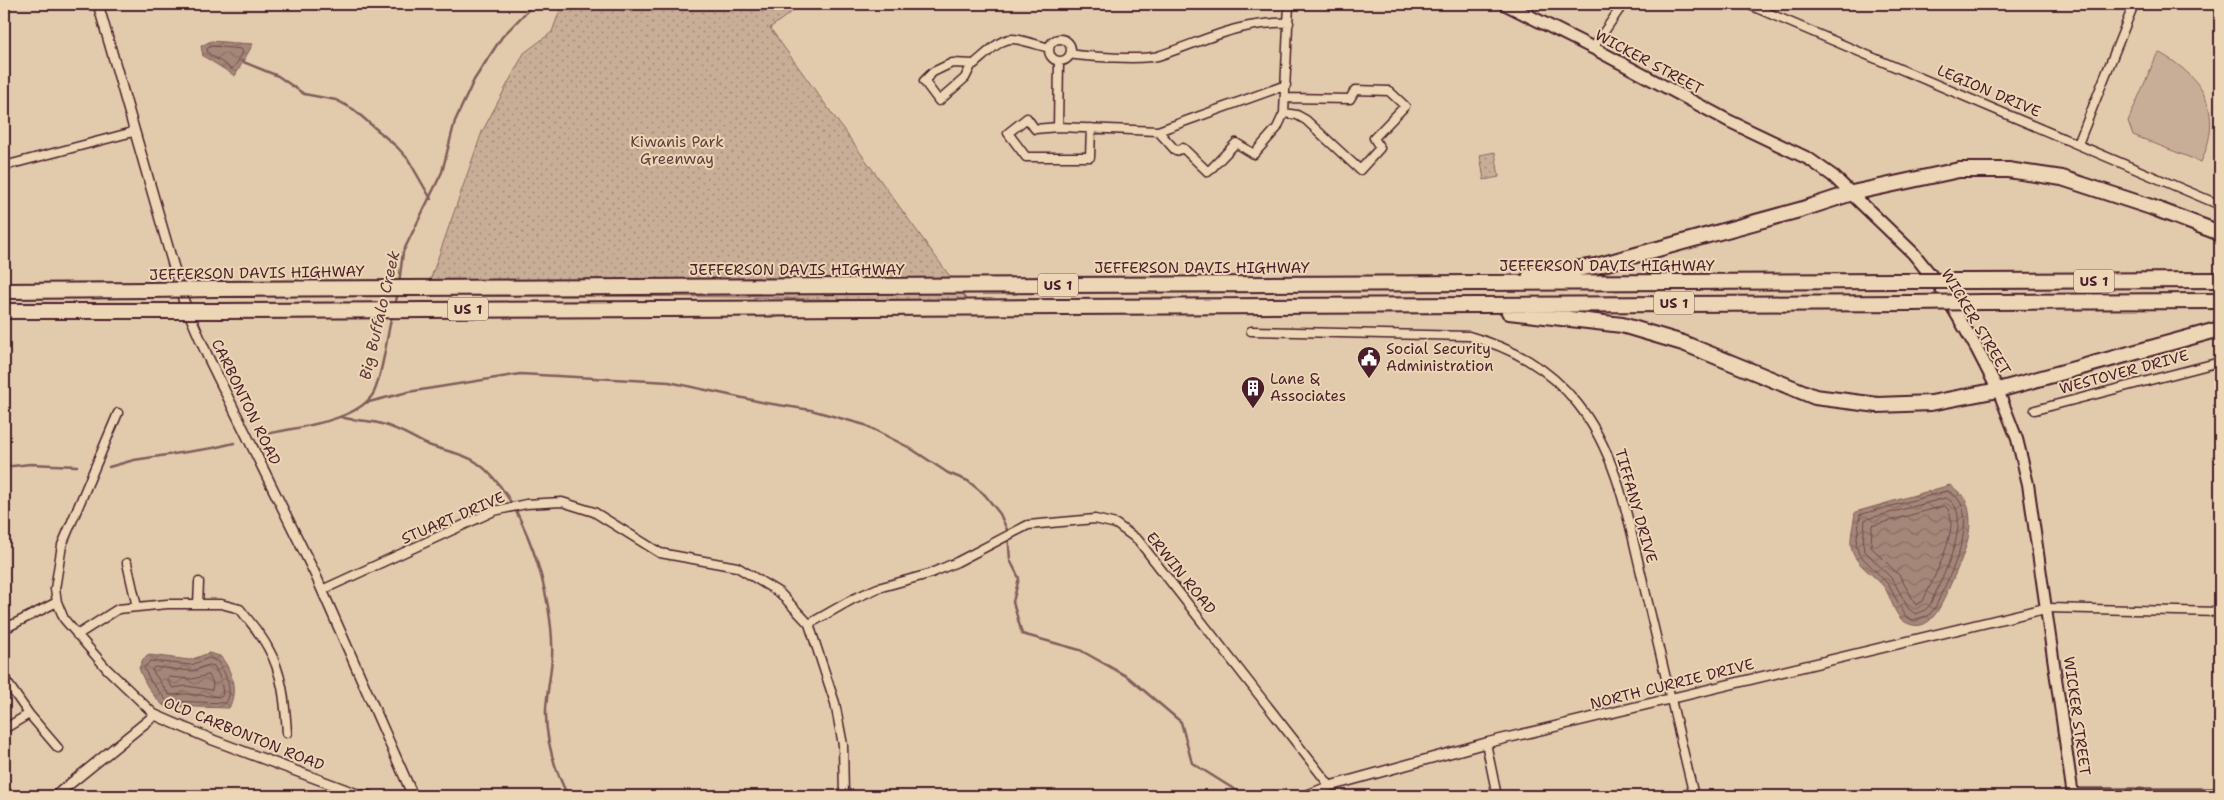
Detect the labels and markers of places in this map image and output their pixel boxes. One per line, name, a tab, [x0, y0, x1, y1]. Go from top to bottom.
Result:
place label: Social Security Administration	[1386, 339, 1493, 376]
public building icon: Social Security Administration	[1356, 345, 1382, 379]
place label: Lane & Associates	[1270, 369, 1346, 406]
building icon: Lane & Associates	[1240, 375, 1266, 409]

